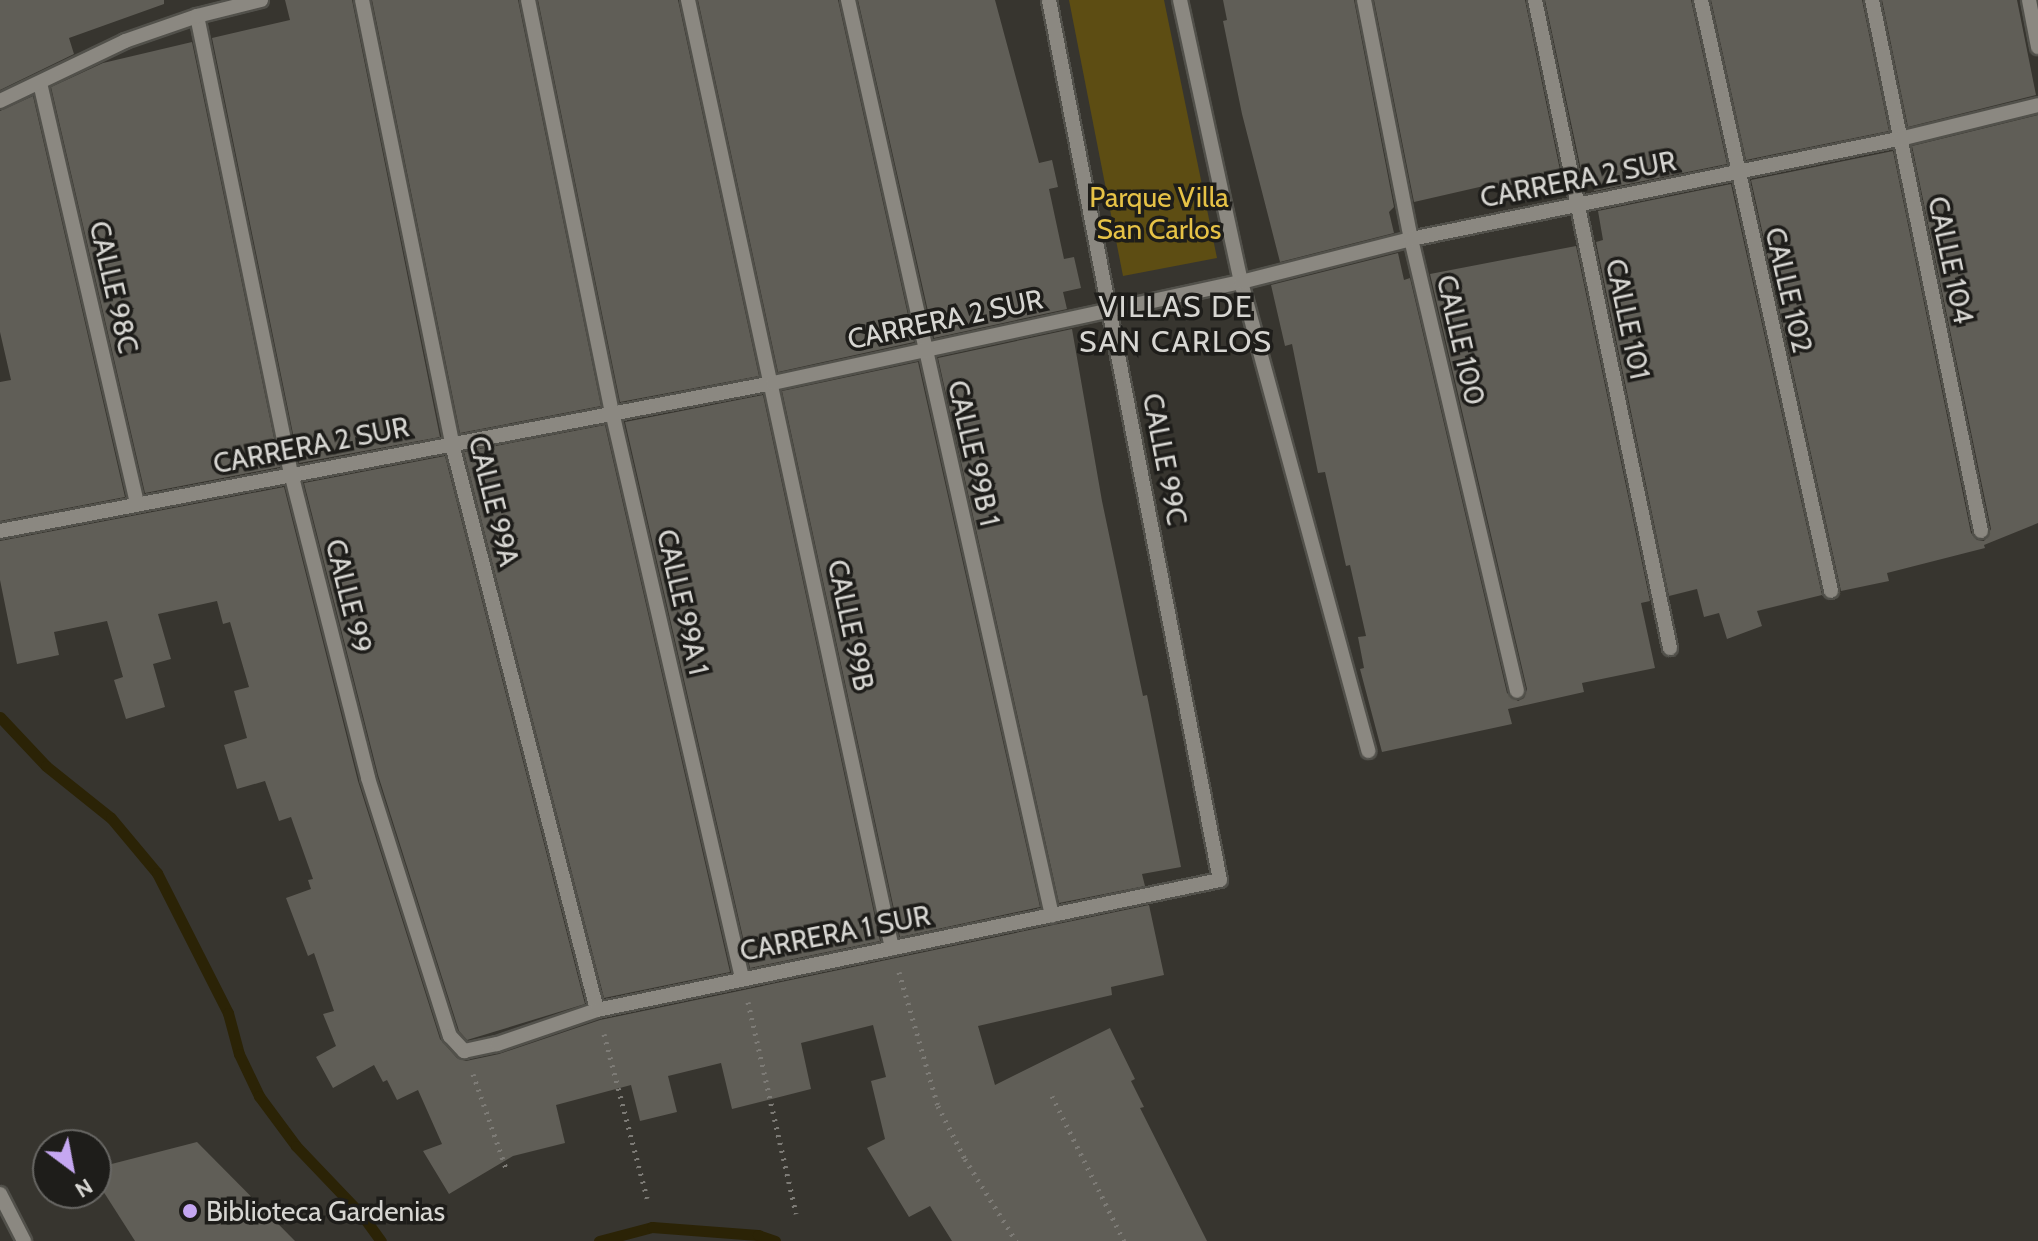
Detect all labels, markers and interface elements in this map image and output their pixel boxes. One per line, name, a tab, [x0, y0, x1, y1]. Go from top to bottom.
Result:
street label: CARRERA 2 SUR	[1477, 144, 1679, 214]
park label: Parque Villa San Carlos	[1089, 180, 1229, 246]
street label: CALLE 104	[1921, 193, 1981, 327]
street label: CALLE 98C	[83, 218, 145, 356]
street label: CALLE 102	[1758, 224, 1820, 356]
street label: CALLE 101	[1599, 256, 1657, 382]
street label: CALLE 100	[1430, 272, 1492, 408]
street label: CARRERA 2 SUR	[844, 282, 1046, 356]
district label: VILLAS DE SAN CARLOS	[1079, 289, 1273, 360]
street label: CALLE 99B 1	[941, 377, 1007, 529]
street label: CALLE 99C	[1136, 390, 1194, 528]
street label: CARRERA 2 SUR	[210, 410, 412, 480]
street label: CALLE 99A	[462, 433, 526, 569]
street label: CALLE 99A 1	[650, 526, 716, 678]
street label: CALLE 99	[319, 536, 379, 656]
street label: CALLE 99B	[821, 557, 881, 693]
street label: CARRERA 1 SUR	[737, 898, 933, 968]
north arrow	[32, 1129, 112, 1209]
text: N	[70, 1173, 98, 1204]
place label: Biblioteca Gardenias	[206, 1194, 445, 1228]
marker: Biblioteca Gardenias	[181, 1202, 199, 1220]

